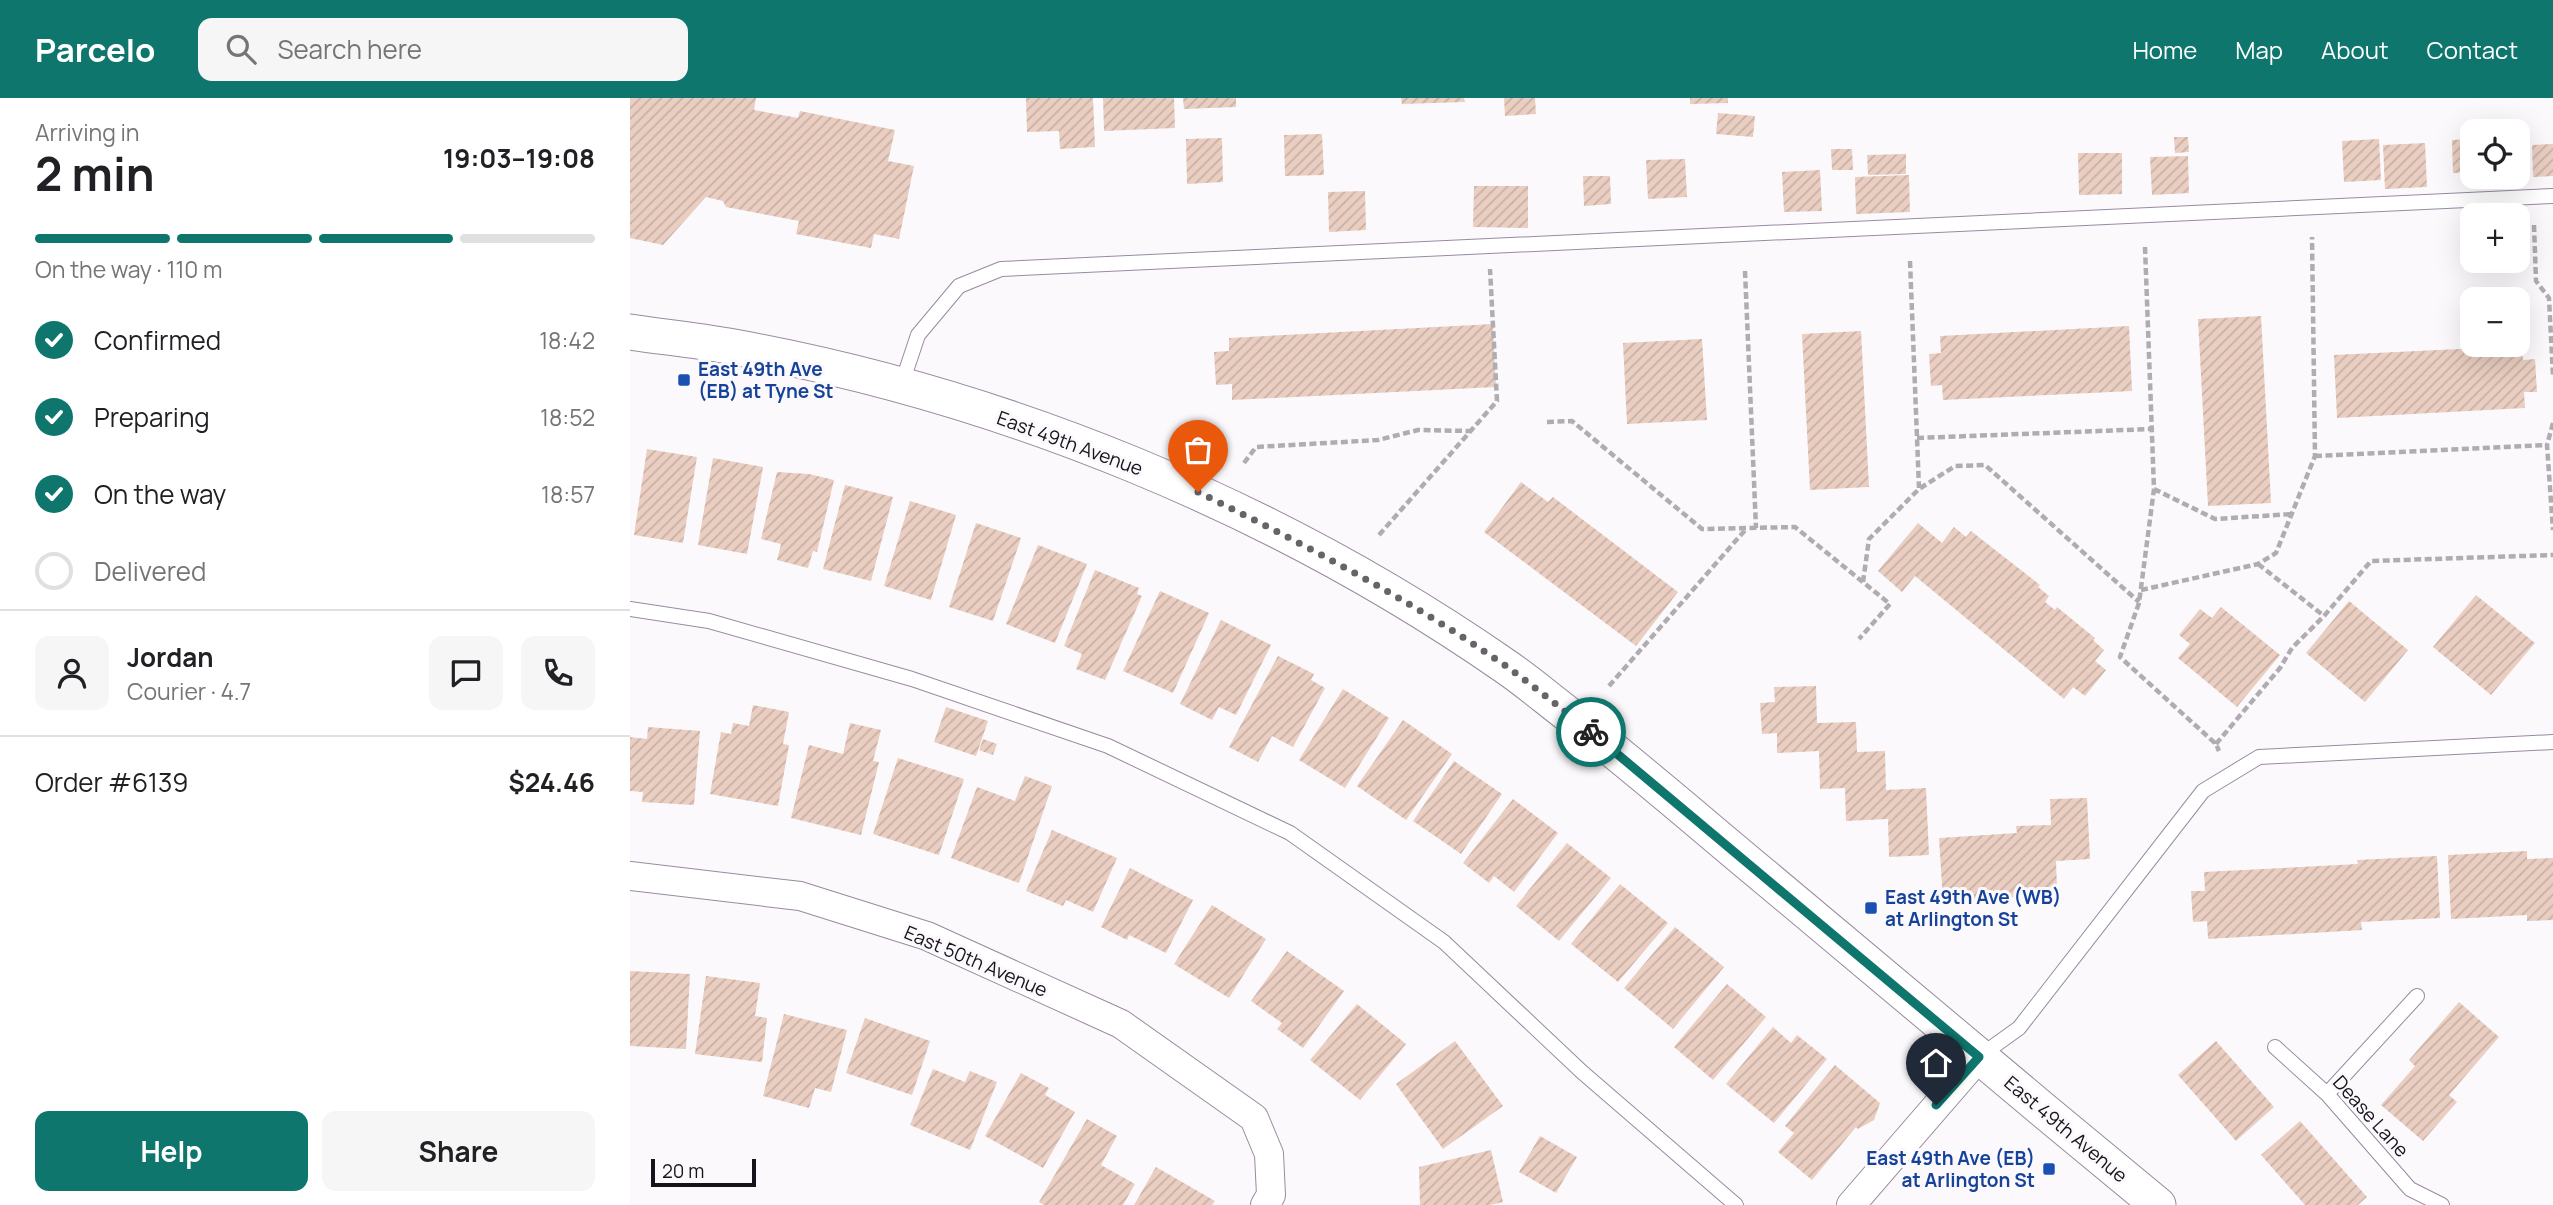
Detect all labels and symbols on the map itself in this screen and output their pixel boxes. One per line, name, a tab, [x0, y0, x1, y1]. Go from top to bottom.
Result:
place label: East 49th Ave (EB) at Tyne St	[698, 356, 834, 404]
marker: East 49th Ave (EB) at Tyne St	[676, 372, 692, 388]
street label: East 49th Avenue	[994, 405, 1146, 481]
pin	[1168, 420, 1228, 492]
courier	[1556, 697, 1626, 767]
place label: East 49th Ave (WB) at Arlington St	[1885, 884, 2061, 932]
marker: East 49th Ave (WB) at Arlington St	[1863, 900, 1879, 916]
street label: East 50th Avenue	[900, 919, 1052, 1003]
pin	[1906, 1033, 1966, 1105]
street label: East 49th Avenue	[1999, 1070, 2133, 1188]
street label: Dease Lane	[2327, 1070, 2415, 1162]
place label: East 49th Ave (EB) at Arlington St	[1866, 1145, 2035, 1193]
scale bar	[651, 1156, 756, 1188]
marker: East 49th Ave (EB) at Arlington St	[2041, 1161, 2057, 1177]

